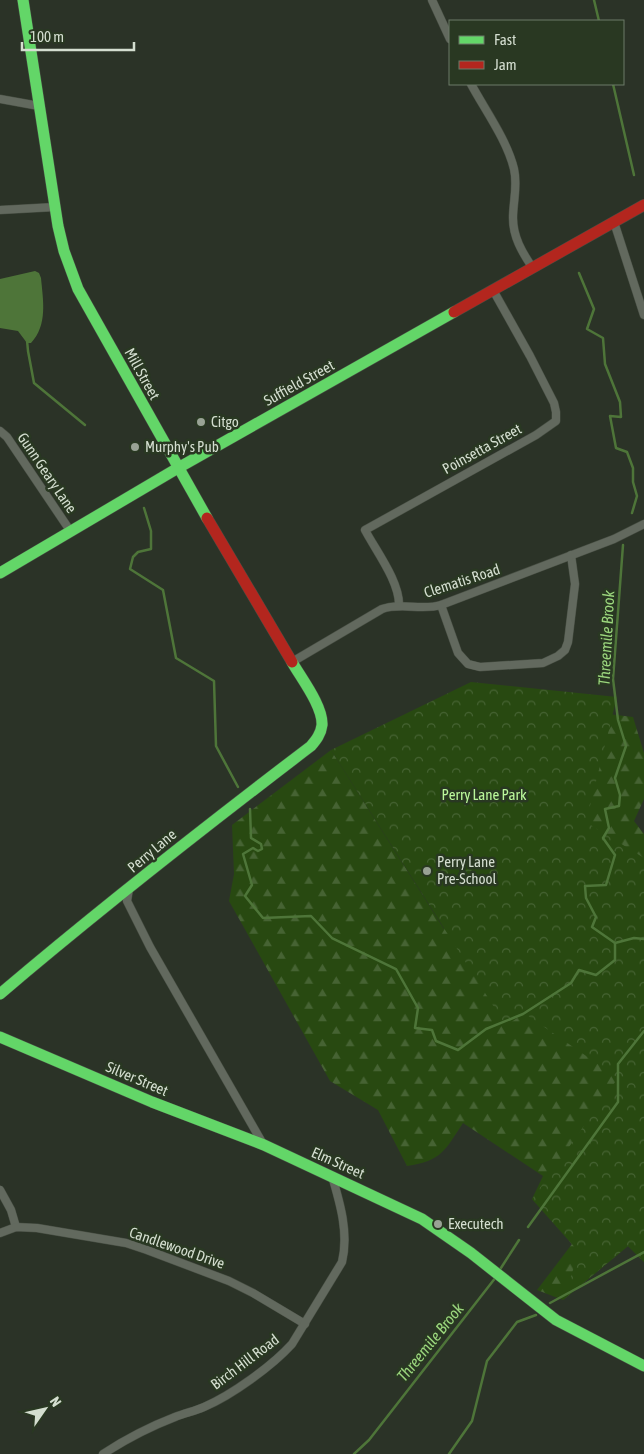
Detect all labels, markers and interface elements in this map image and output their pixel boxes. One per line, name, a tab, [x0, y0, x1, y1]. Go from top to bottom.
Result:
scale bar	[22, 20, 135, 52]
legend	[449, 20, 624, 85]
text: 100 m	[30, 28, 64, 45]
text: Fast	[494, 31, 516, 48]
text: Jam	[494, 56, 517, 73]
street label: Mill Street	[121, 345, 164, 403]
street label: Suffield Street	[261, 356, 337, 409]
place label: Citgo	[211, 413, 239, 430]
marker: Citgo	[195, 416, 207, 428]
street label: Poinsetta Street	[439, 420, 524, 477]
street label: Gunn Geary Lane	[14, 429, 81, 516]
place label: Murphy's Pub	[145, 438, 219, 455]
marker: Murphy's Pub	[129, 441, 141, 453]
street label: Clematis Road	[422, 560, 502, 601]
water label: Threemile Brook	[595, 589, 618, 686]
park label: Perry Lane Park	[441, 786, 527, 803]
street label: Perry Lane	[124, 825, 179, 876]
place label: Perry Lane Pre-School	[437, 853, 497, 887]
marker: Perry Lane Pre-School	[421, 865, 433, 877]
street label: Silver Street	[104, 1058, 171, 1099]
street label: Elm Street	[309, 1143, 367, 1182]
place label: Executech	[448, 1215, 504, 1232]
marker: Executech	[432, 1218, 444, 1230]
street label: Candlewood Drive	[127, 1223, 227, 1272]
water label: Threemile Brook	[393, 1298, 468, 1385]
street label: Birch Hill Road	[207, 1331, 282, 1393]
north arrow	[20, 1384, 70, 1434]
text: N	[47, 1394, 65, 1410]

